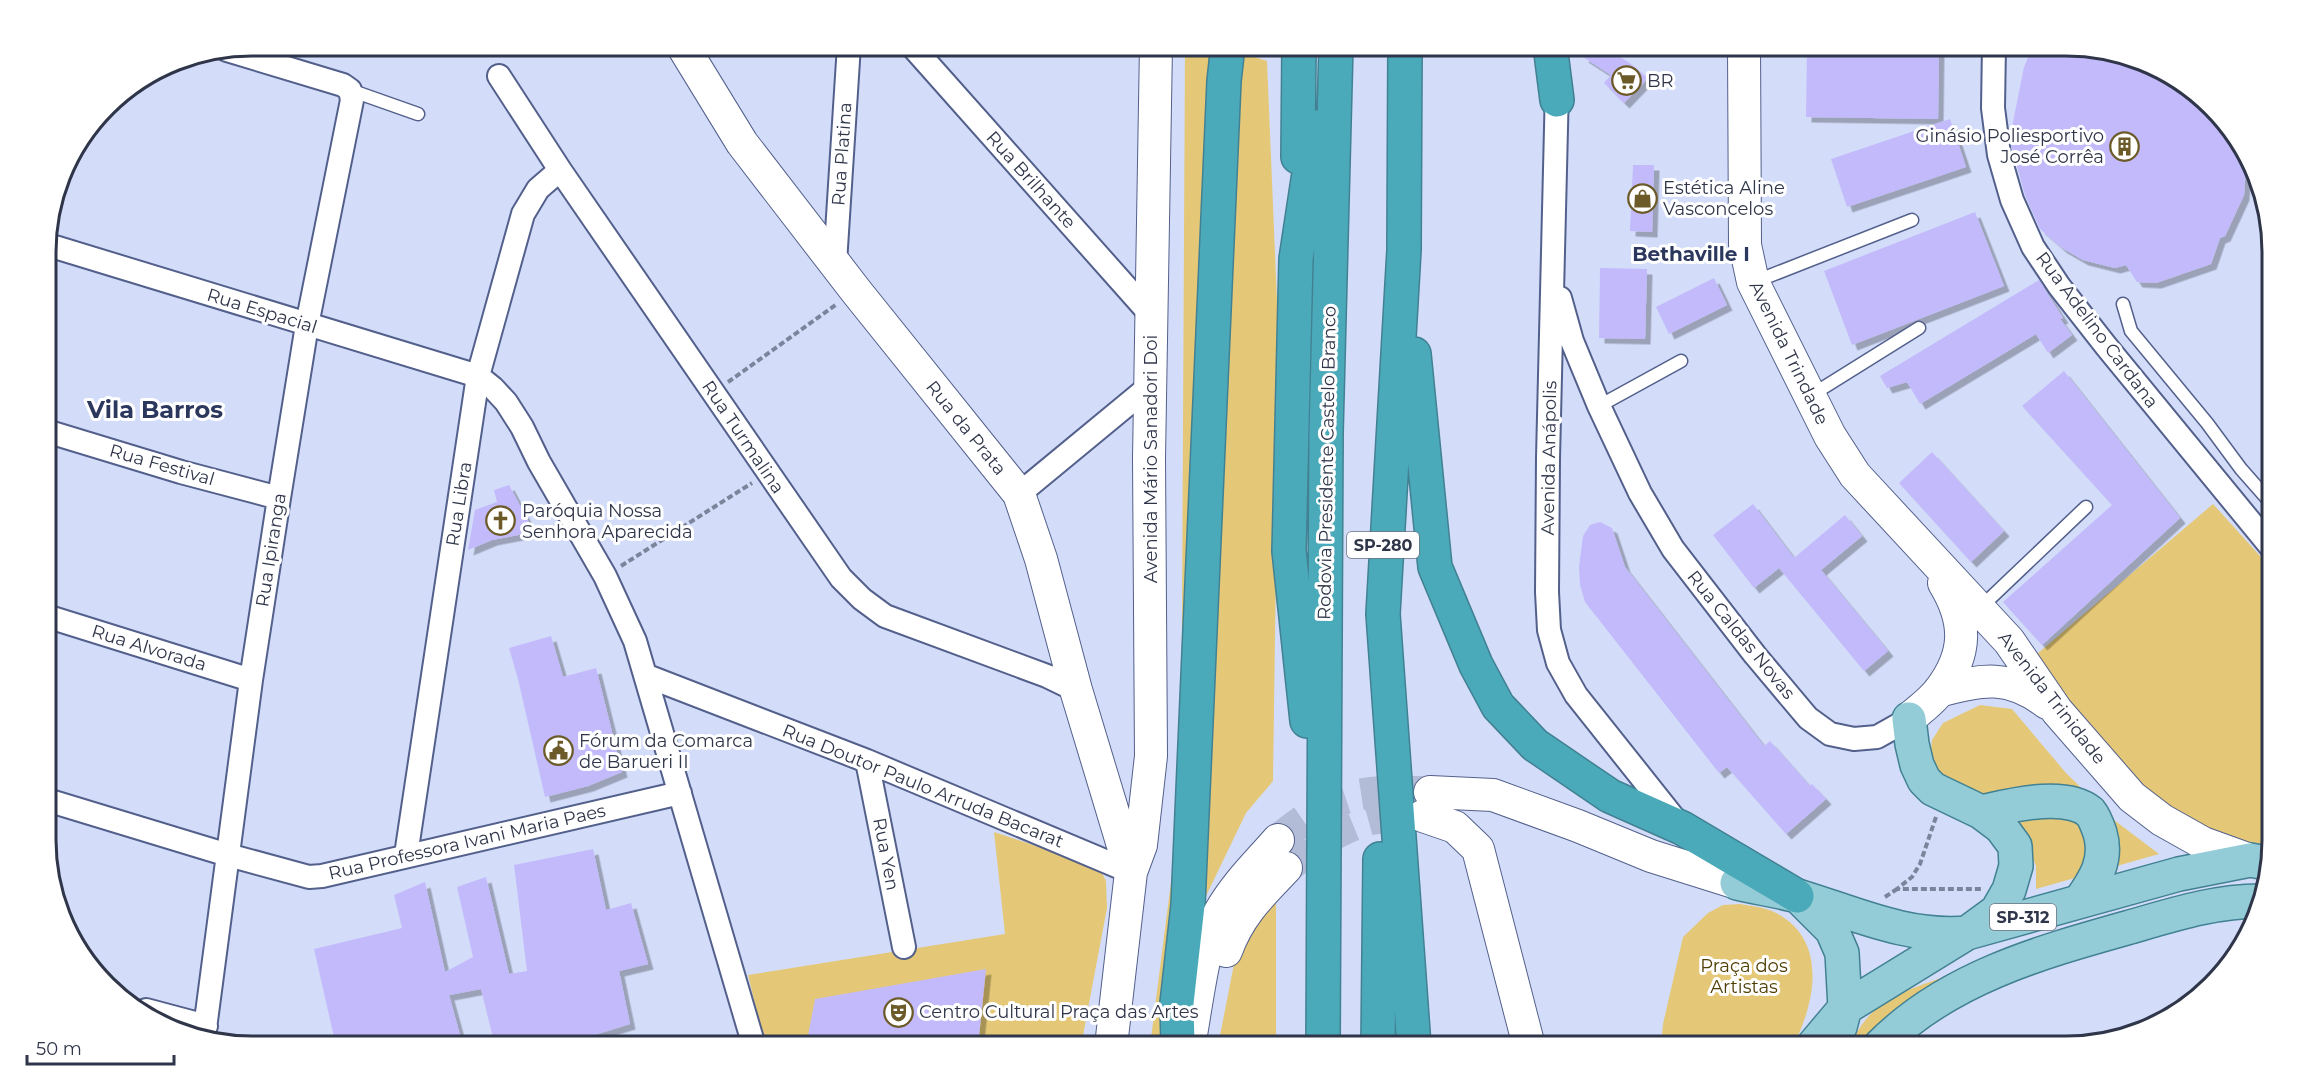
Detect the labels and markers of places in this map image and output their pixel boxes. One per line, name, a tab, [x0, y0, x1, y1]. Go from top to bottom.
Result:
supermarket icon: BR	[1610, 65, 1642, 97]
place label: BR	[1647, 70, 1674, 92]
place label: Ginásio Poliesportivo José Corrêa	[1916, 125, 2104, 168]
building icon: Ginásio Poliesportivo José Corrêa	[2109, 130, 2141, 162]
place label: Estética Aline Vasconcelos	[1663, 177, 1785, 220]
shop icon: Estética Aline Vasconcelos	[1626, 182, 1658, 214]
place label: Paróquia Nossa Senhora Aparecida	[522, 500, 693, 543]
church icon: Paróquia Nossa Senhora Aparecida	[485, 505, 517, 537]
place label: Fórum da Comarca de Barueri II	[579, 730, 753, 773]
public building icon: Fórum da Comarca de Barueri II	[542, 735, 574, 767]
theatre icon: Centro Cultural Praça das Artes	[882, 996, 914, 1028]
place label: Centro Cultural Praça das Artes	[919, 1001, 1199, 1023]

